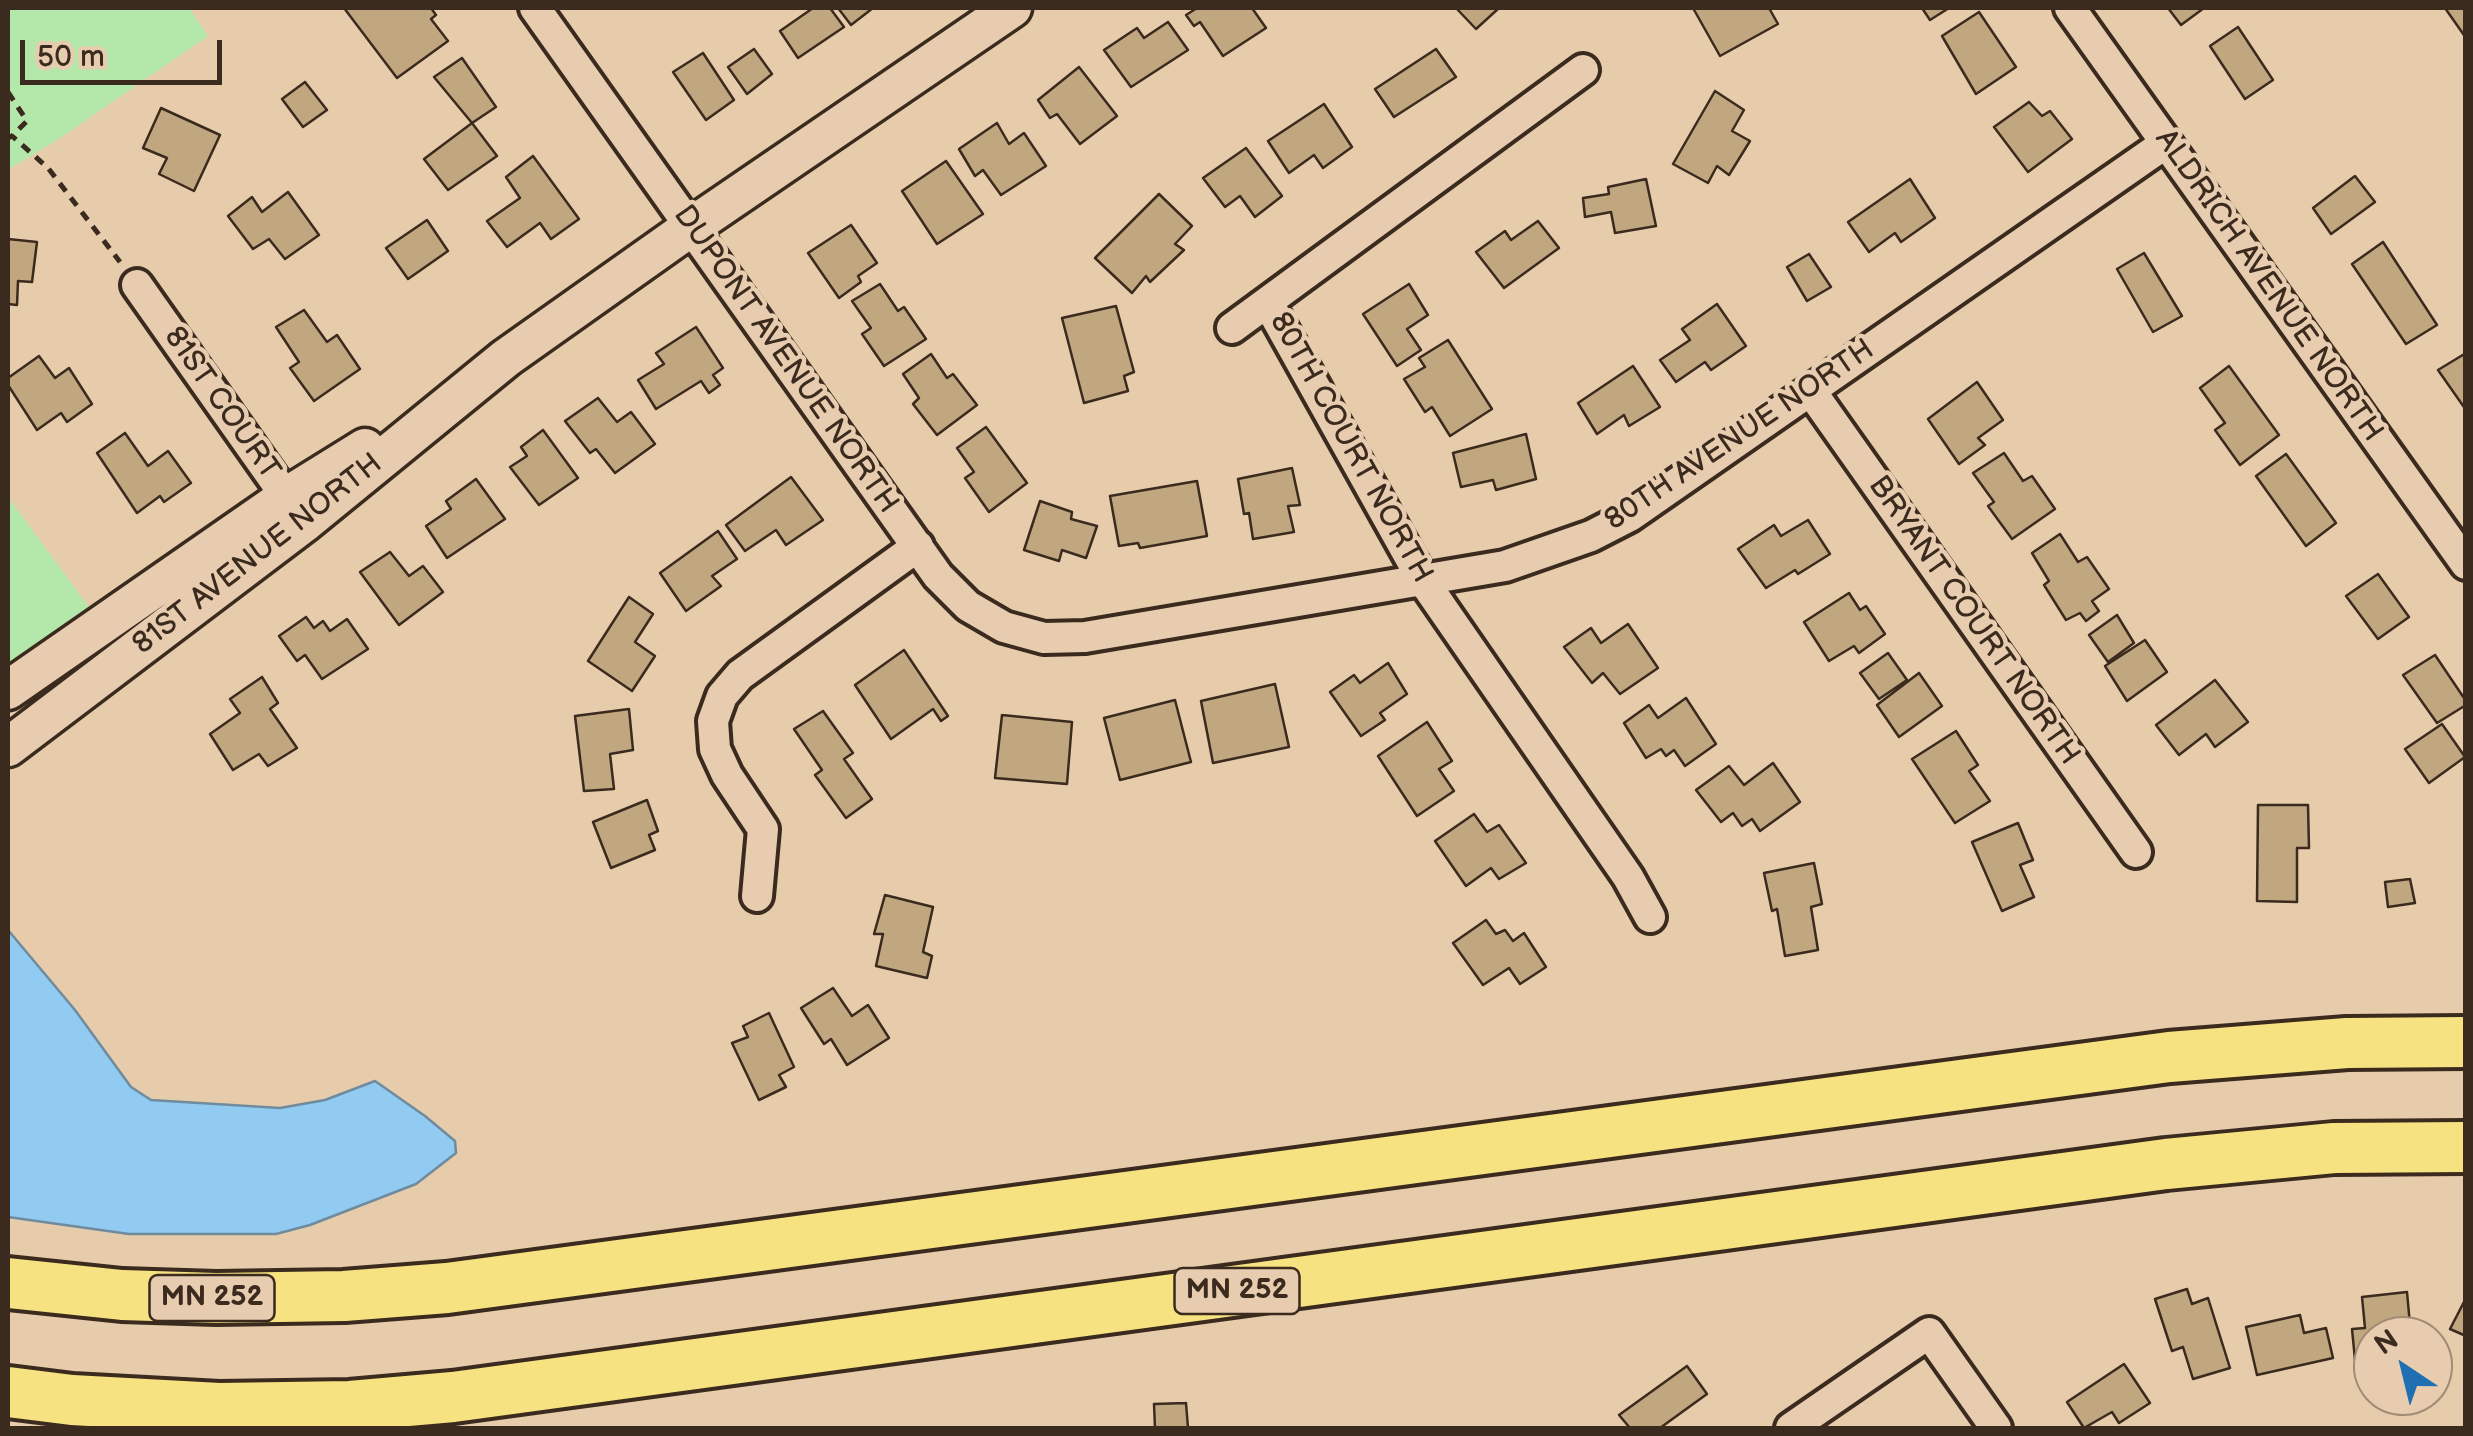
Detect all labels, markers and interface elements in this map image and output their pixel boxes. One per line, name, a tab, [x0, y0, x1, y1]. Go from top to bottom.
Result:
scale bar	[25, 20, 228, 82]
text: 50 m	[37, 39, 105, 75]
street label: ALDRICH AVENUE NORTH	[2146, 123, 2390, 449]
street label: DUPONT AVENUE NORTH	[665, 199, 905, 521]
street label: 80TH COURT NORTH	[1261, 307, 1439, 589]
street label: 81ST COURT	[155, 321, 287, 487]
street label: 80TH AVENUE NORTH	[1599, 333, 1881, 539]
street label: 81ST AVENUE NORTH	[126, 447, 390, 663]
street label: BRYANT COURT NORTH	[1860, 470, 2086, 772]
road number: MN 252	[1174, 1268, 1300, 1314]
road number: MN 252	[150, 1275, 274, 1321]
north arrow	[2353, 1316, 2453, 1416]
text: N	[2369, 1323, 2405, 1362]

